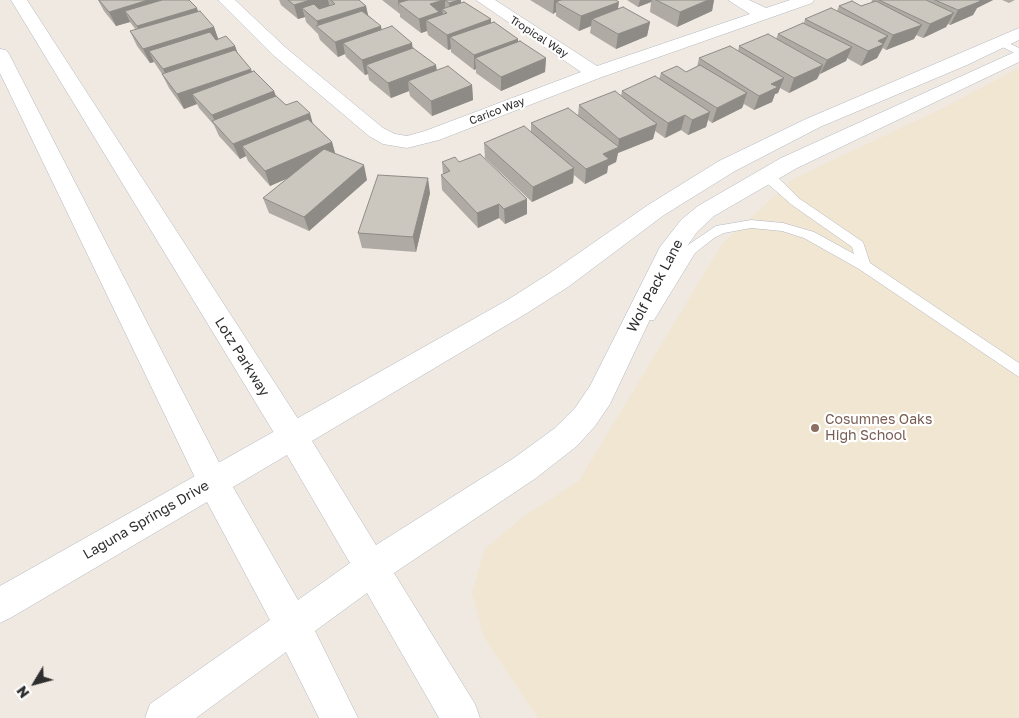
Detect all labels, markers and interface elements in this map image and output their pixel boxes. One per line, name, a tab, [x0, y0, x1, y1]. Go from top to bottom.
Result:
street label: Tropical Way	[507, 13, 571, 61]
street label: Carico Way	[467, 94, 527, 128]
street label: Wolf Pack Lane	[623, 237, 687, 335]
street label: Lotz Parkway	[211, 314, 273, 400]
place label: Cosumnes Oaks High School	[825, 412, 932, 444]
marker: Cosumnes Oaks High School	[809, 422, 821, 434]
street label: Laguna Springs Drive	[80, 477, 212, 563]
north arrow	[10, 658, 60, 708]
text: N	[13, 683, 33, 702]

